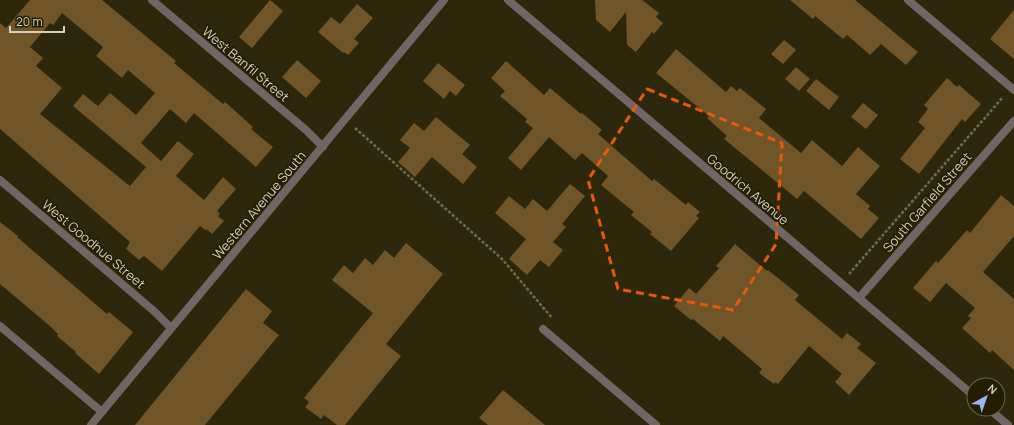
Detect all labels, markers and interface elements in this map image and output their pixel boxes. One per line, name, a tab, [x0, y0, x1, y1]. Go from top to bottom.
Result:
scale bar	[10, 8, 64, 34]
text: 20 m	[16, 13, 43, 30]
street label: West Banfil Street	[199, 22, 293, 106]
street label: Western Avenue South	[208, 147, 310, 263]
street label: South Garfield Street	[879, 148, 975, 256]
street label: Goodrich Avenue	[703, 149, 793, 229]
street label: West Goodhue Street	[39, 195, 149, 293]
north arrow	[966, 377, 1006, 417]
text: N	[985, 381, 1001, 397]

